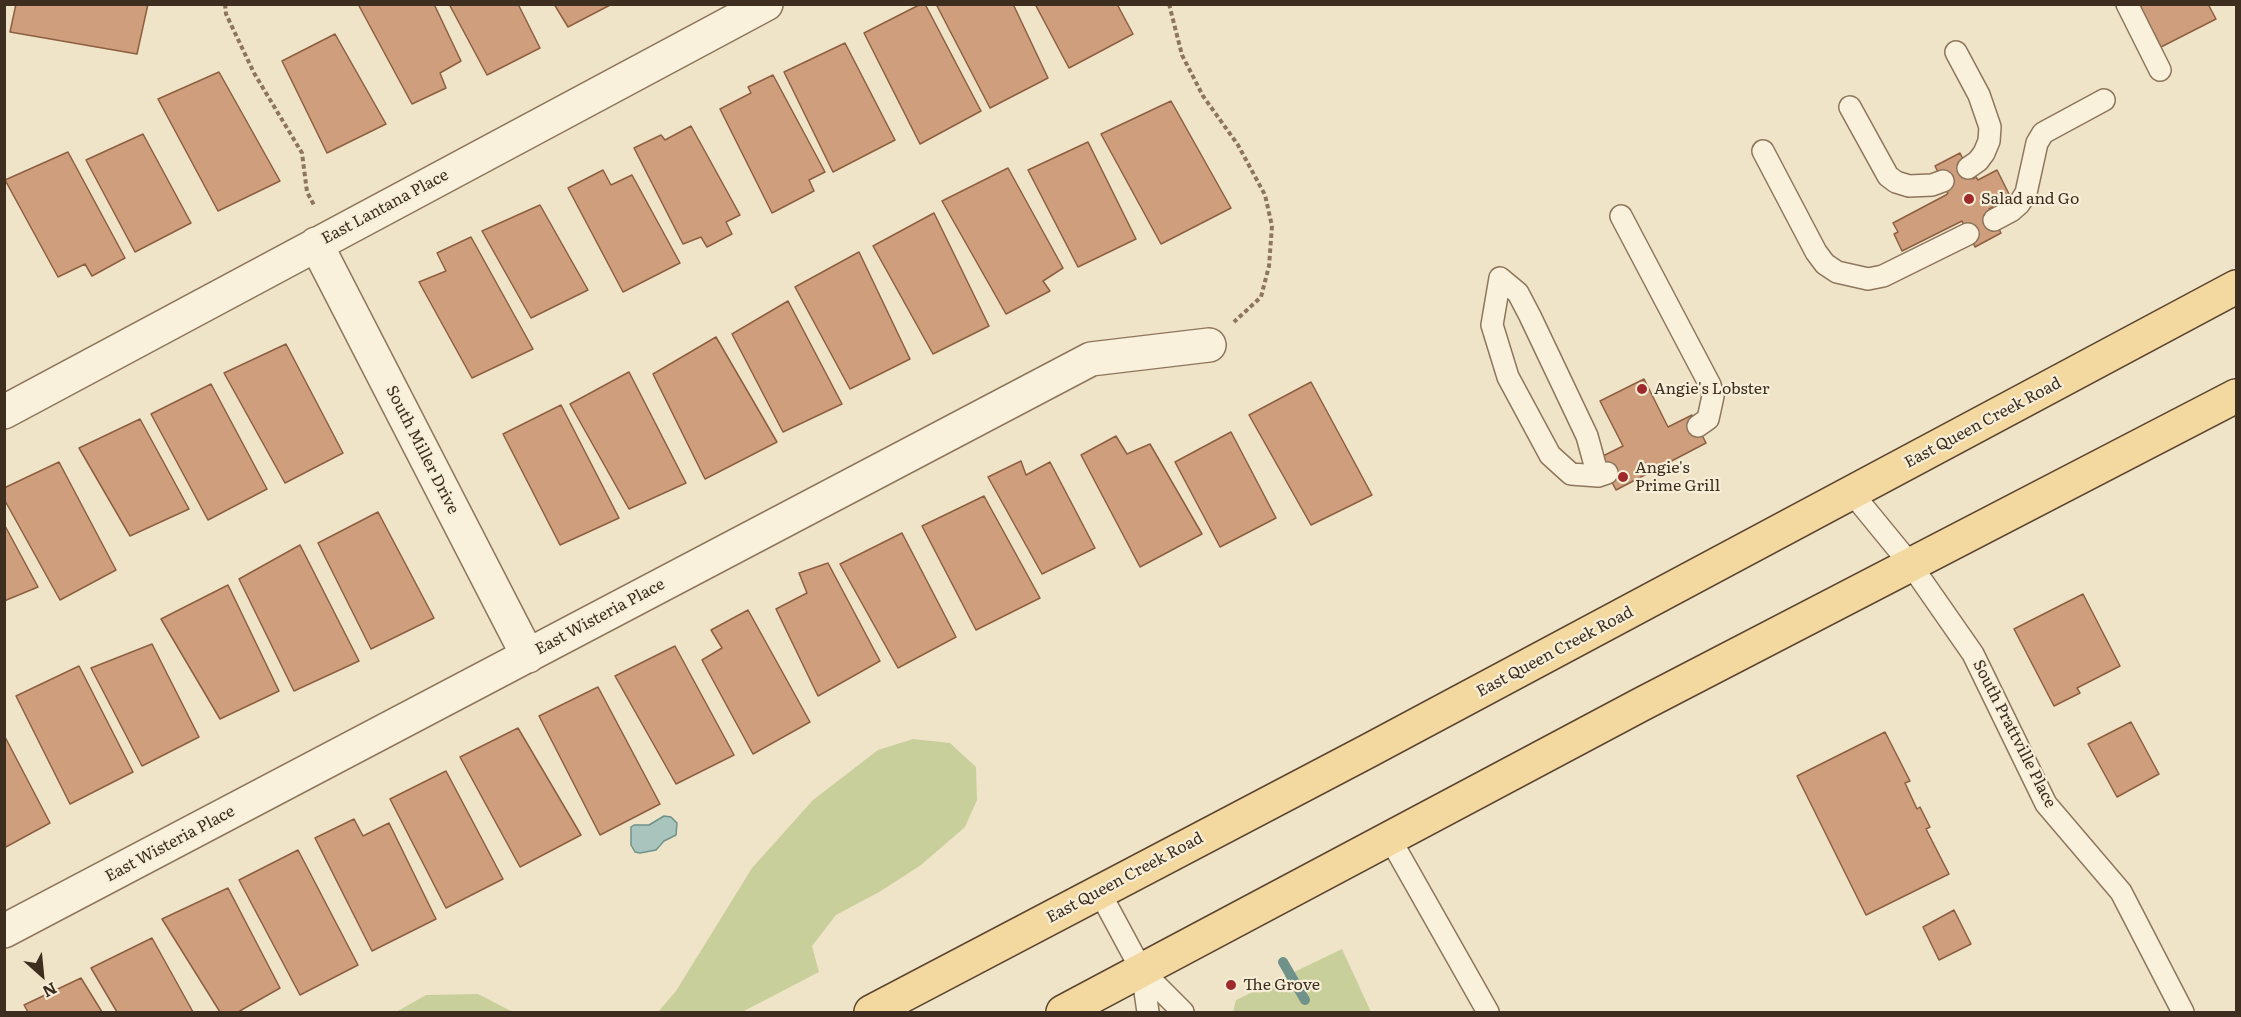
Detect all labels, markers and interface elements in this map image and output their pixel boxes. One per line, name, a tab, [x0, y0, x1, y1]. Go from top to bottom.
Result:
street label: East Lantana Place	[318, 165, 452, 249]
place label: Salad and Go	[1981, 189, 2079, 209]
marker: Salad and Go	[1962, 192, 1976, 206]
street label: East Queen Creek Road	[1901, 374, 2065, 472]
place label: Angie's Lobster	[1654, 379, 1770, 399]
marker: Angie's Lobster	[1635, 382, 1649, 396]
street label: South Miller Drive	[381, 383, 463, 517]
place label: Angie's Prime Grill	[1635, 458, 1720, 496]
marker: Angie's Prime Grill	[1616, 470, 1630, 484]
street label: East Wisteria Place	[532, 575, 668, 659]
street label: East Queen Creek Road	[1473, 603, 1637, 701]
street label: South Prattville Place	[1968, 657, 2060, 811]
street label: East Wisteria Place	[102, 802, 238, 886]
street label: East Queen Creek Road	[1043, 829, 1207, 927]
north arrow	[12, 945, 72, 1005]
place label: The Grove	[1243, 975, 1320, 995]
text: N	[39, 977, 62, 1005]
marker: The Grove	[1224, 978, 1238, 992]

